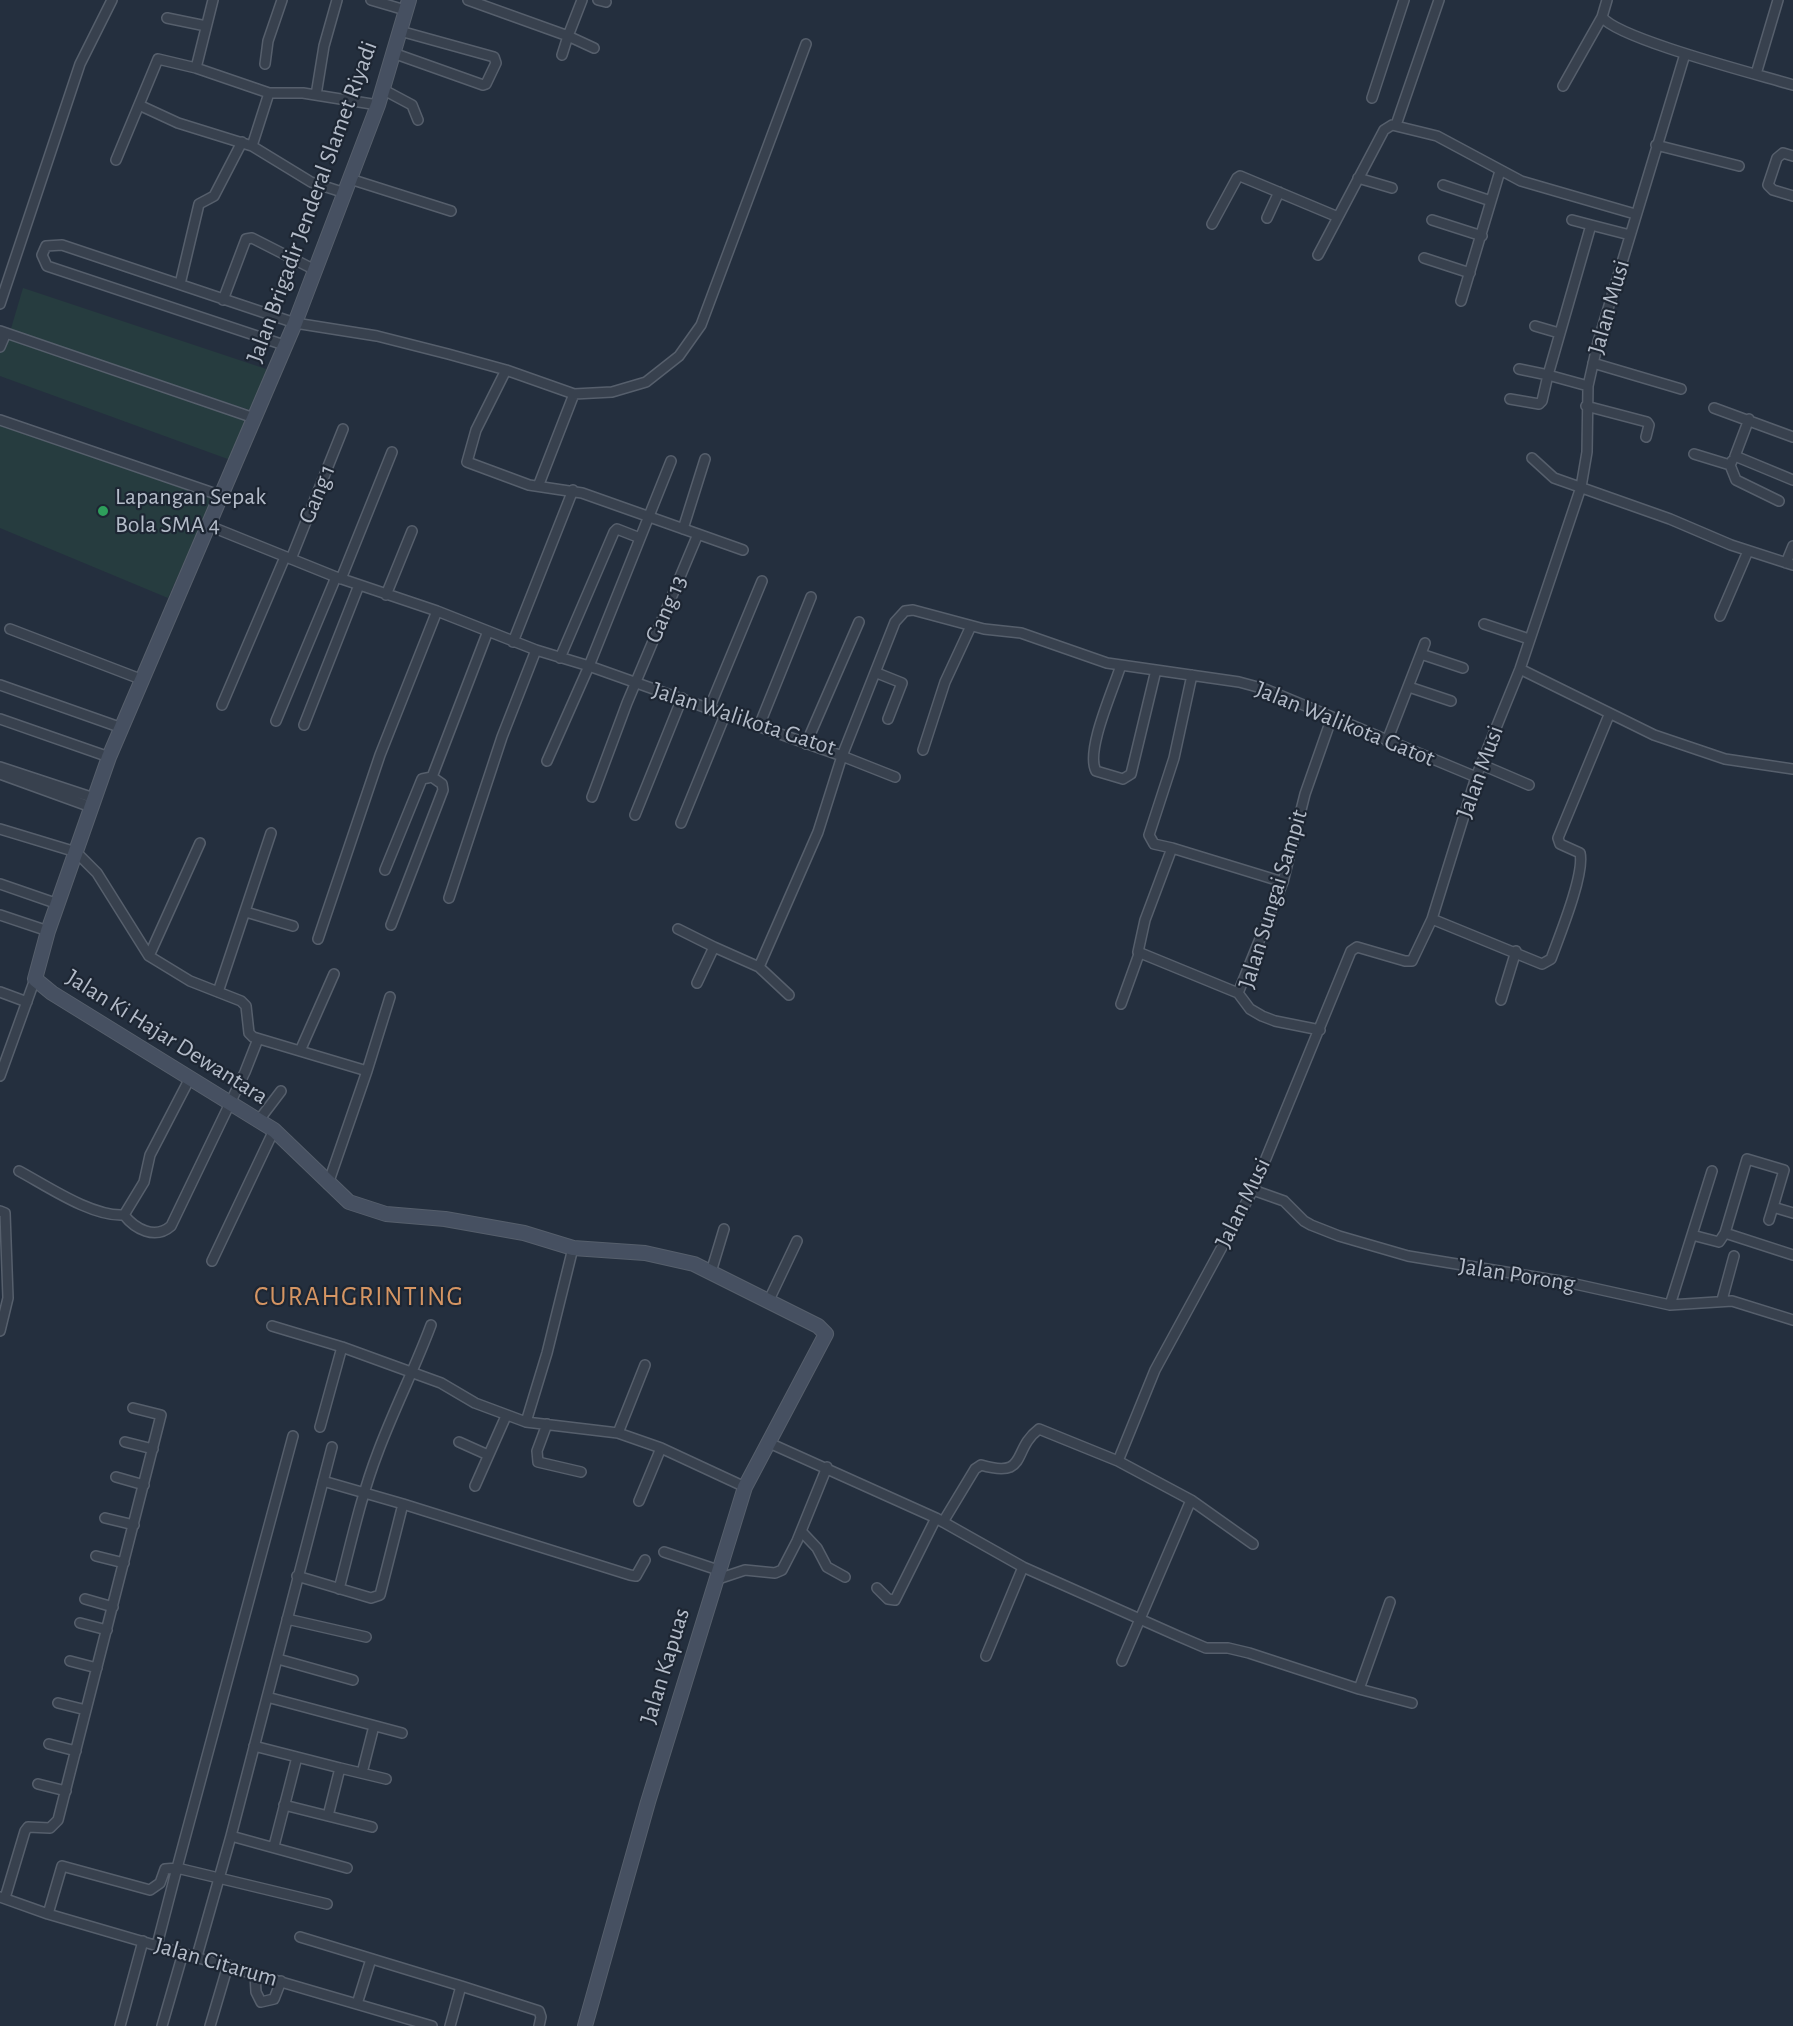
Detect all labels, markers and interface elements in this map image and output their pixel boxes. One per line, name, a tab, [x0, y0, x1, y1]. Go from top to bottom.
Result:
street label: Jalan Brigadir Jenderal Slamet Riyadi	[240, 37, 384, 367]
street label: Jalan Musi	[1582, 257, 1636, 357]
street label: Gang 1	[292, 460, 342, 528]
place label: Lapangan Sepak Bola SMA 4	[115, 483, 266, 539]
marker: Lapangan Sepak Bola SMA 4	[96, 504, 110, 518]
street label: Gang 13	[639, 571, 693, 647]
street label: Jalan Walikota Gatot	[1251, 675, 1439, 773]
street label: Jalan Walikota Gatot	[649, 676, 839, 762]
street label: Jalan Musi	[1450, 722, 1510, 822]
street label: Jalan Sungai Sampit	[1232, 806, 1314, 992]
street label: Jalan Ki Hajar Dewantara	[61, 963, 273, 1111]
street label: Jalan Musi	[1209, 1153, 1277, 1253]
street label: Jalan Porong	[1457, 1252, 1577, 1298]
district label: CURAHGRINTING	[254, 1281, 464, 1313]
street label: Jalan Kapuas	[634, 1605, 696, 1727]
street label: Jalan Citarum	[151, 1931, 281, 1993]

